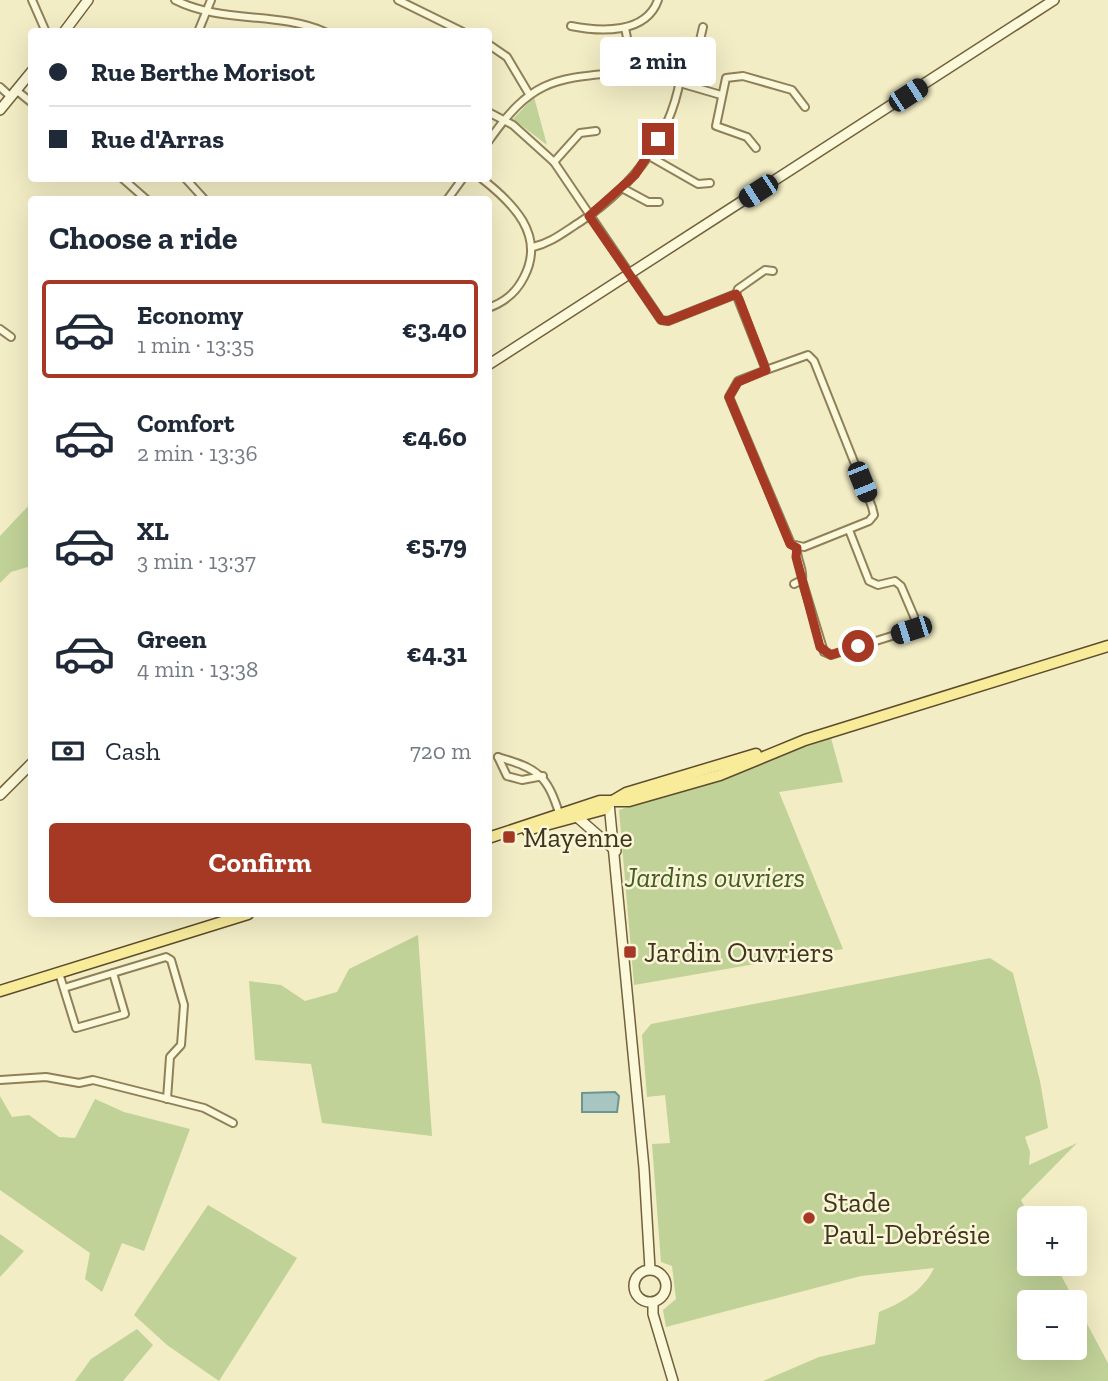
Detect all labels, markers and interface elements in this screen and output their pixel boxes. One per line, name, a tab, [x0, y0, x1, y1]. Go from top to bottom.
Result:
callout: 2 min	[600, 38, 716, 86]
text: 2 min	[629, 47, 687, 75]
text: Rue Berthe Morisot	[91, 56, 315, 88]
car	[885, 75, 932, 115]
text: Rue d'Arras	[91, 123, 224, 155]
route end	[642, 123, 674, 155]
car	[735, 171, 782, 211]
text: Choose a ride	[49, 219, 237, 257]
icon: car	[53, 298, 116, 361]
text: Economy	[137, 299, 243, 331]
text: €3.40	[402, 313, 467, 345]
text: 1 min · 13:35	[137, 331, 254, 359]
icon: car	[53, 406, 116, 469]
text: Comfort	[137, 407, 234, 439]
text: €4.60	[402, 421, 467, 453]
text: 2 min · 13:36	[137, 439, 258, 467]
car	[845, 459, 880, 505]
icon: car	[53, 514, 116, 577]
text: XL	[137, 515, 169, 547]
text: €5.79	[406, 529, 467, 561]
text: 3 min · 13:37	[137, 547, 256, 575]
car	[888, 614, 935, 646]
icon: car	[53, 622, 116, 685]
text: Green	[137, 623, 207, 655]
route start	[842, 630, 874, 662]
text: €4.31	[406, 637, 467, 669]
text: 4 min · 13:38	[137, 655, 258, 683]
icon: cash	[49, 732, 87, 770]
text: Cash	[105, 735, 160, 767]
text: 720 m	[410, 737, 471, 765]
place label: Mayenne	[523, 821, 633, 854]
button: Confirm	[49, 823, 471, 903]
marker: Mayenne	[501, 829, 517, 845]
park label: Jardins ouvriers	[624, 861, 805, 894]
place label: Jardin Ouvriers	[644, 936, 834, 969]
marker: Jardin Ouvriers	[622, 944, 638, 960]
place label: Stade Paul-Debrésie	[823, 1186, 990, 1251]
map controls	[1017, 1206, 1087, 1360]
button: +	[1017, 1206, 1087, 1276]
marker: Stade Paul-Debrésie	[801, 1210, 817, 1226]
button: −	[1017, 1290, 1087, 1360]

